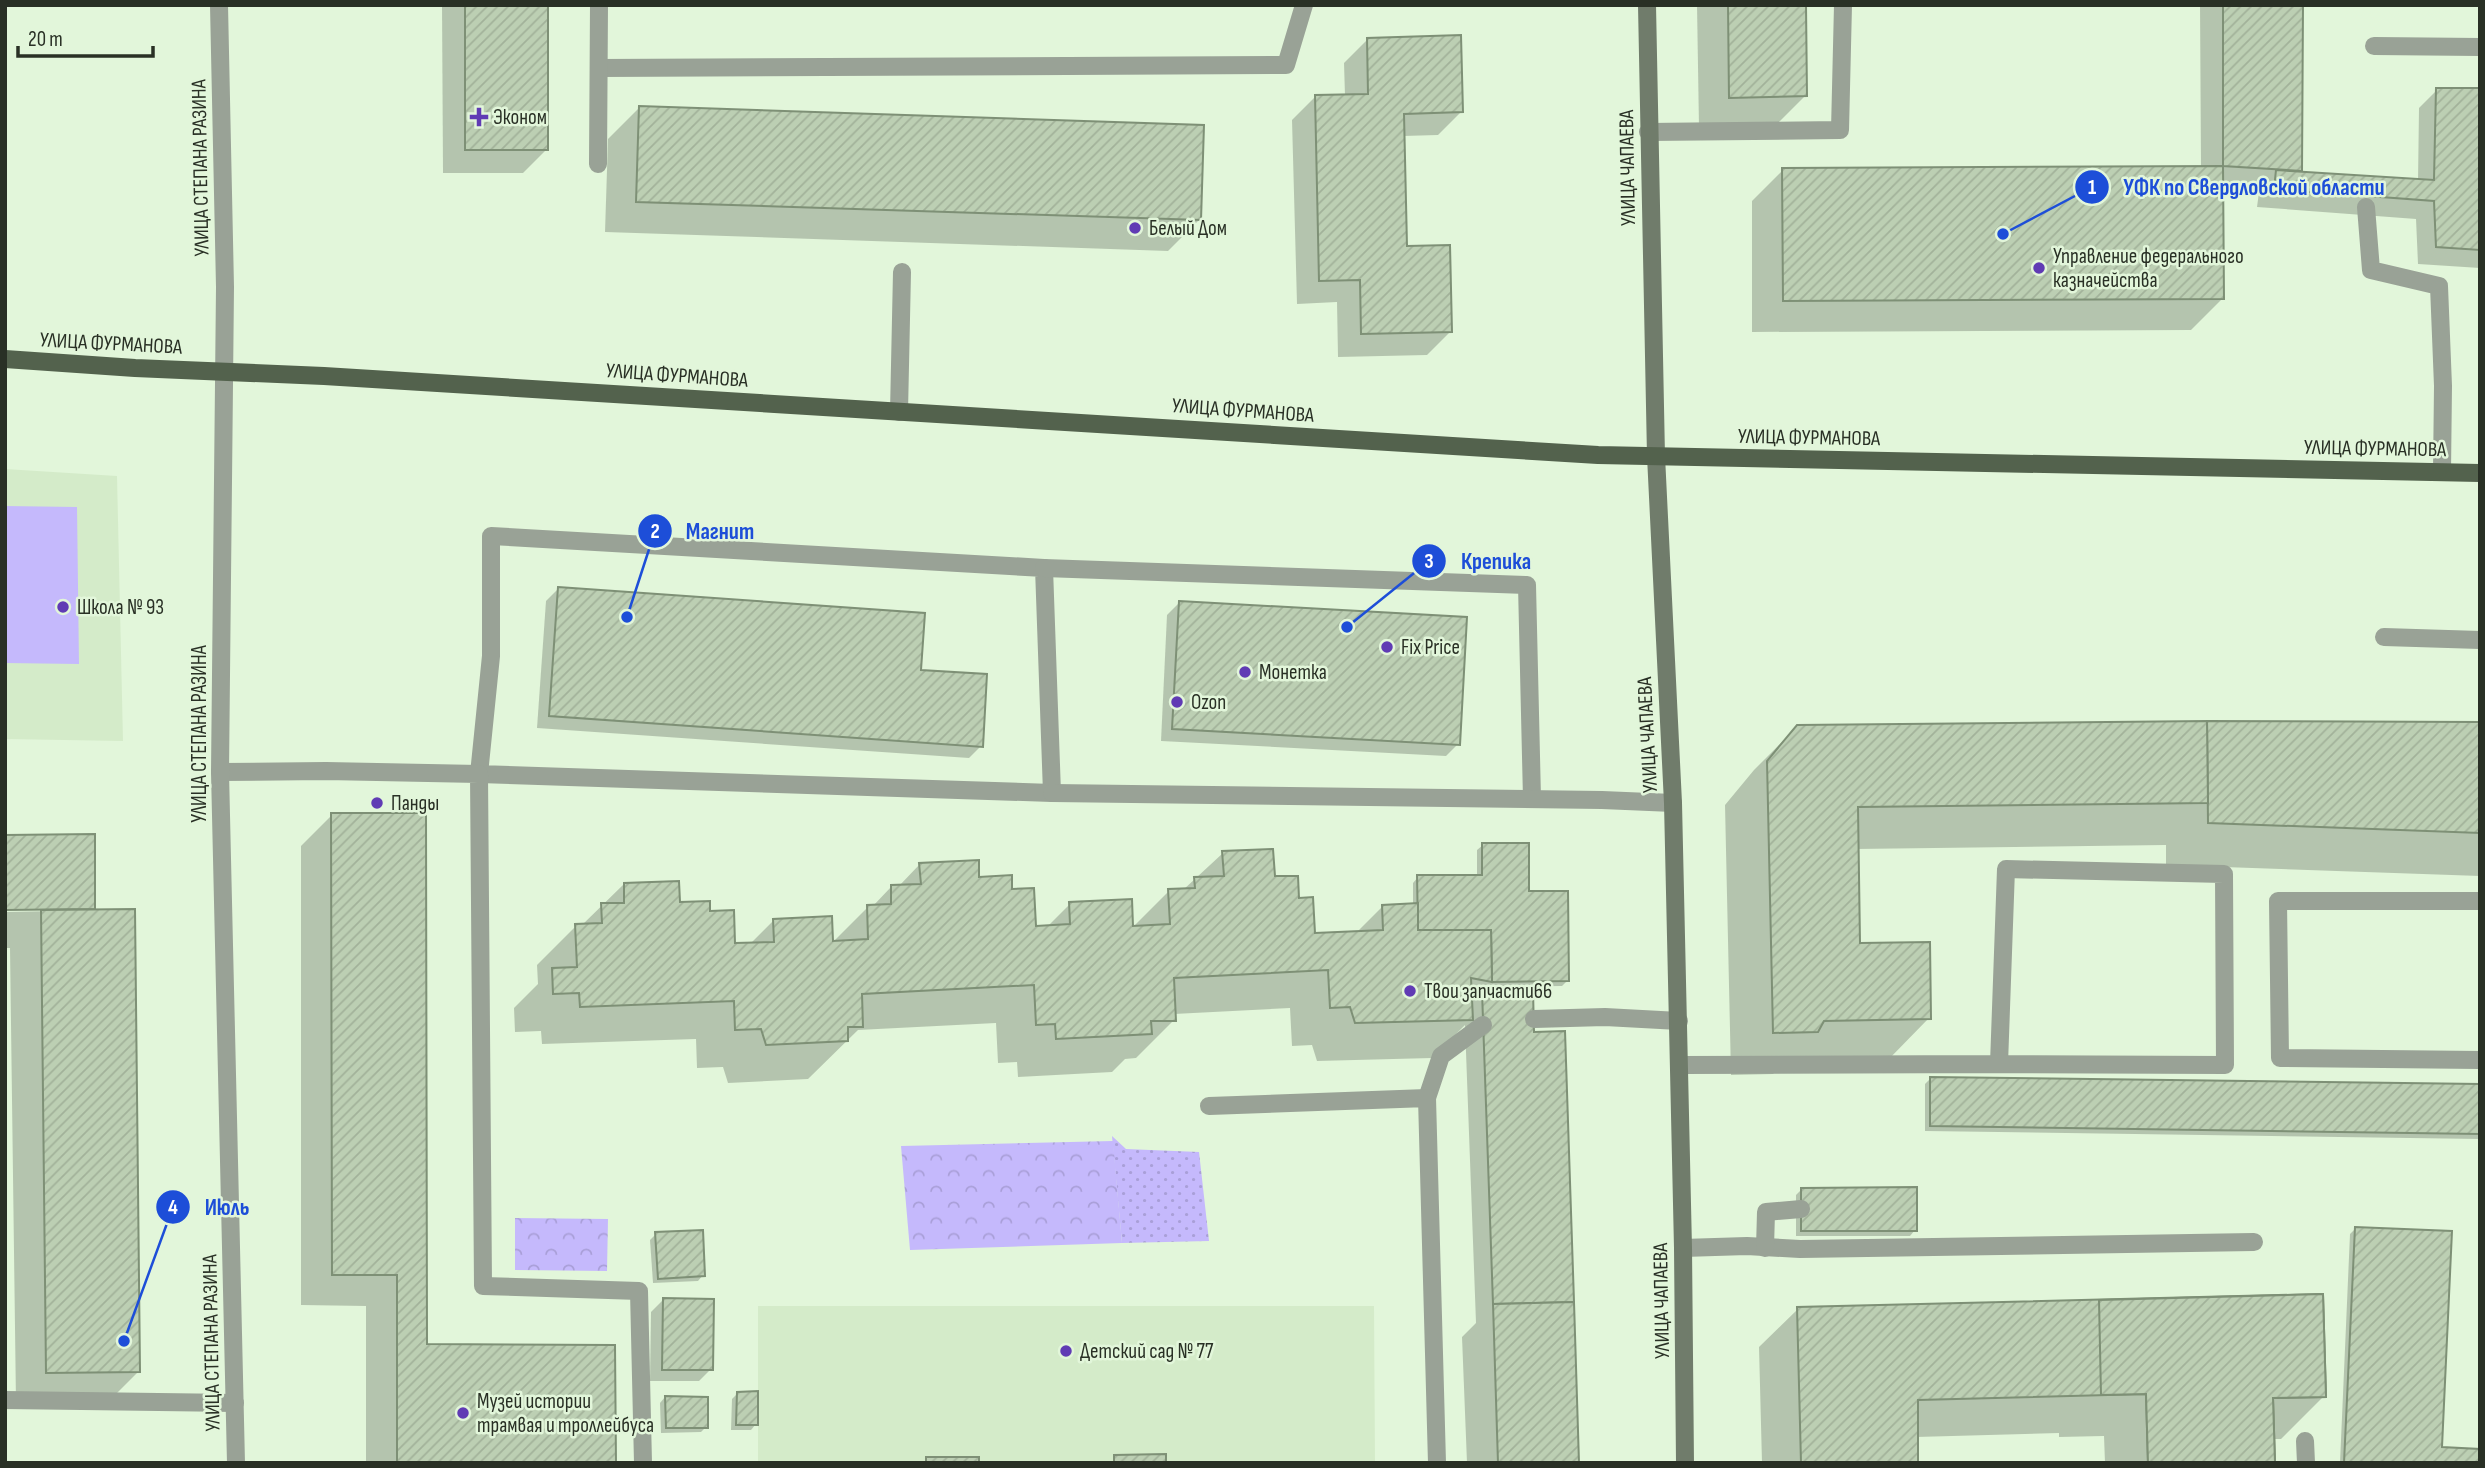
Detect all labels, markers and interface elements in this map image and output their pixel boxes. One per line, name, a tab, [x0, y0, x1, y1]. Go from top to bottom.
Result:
scale bar	[18, 14, 152, 58]
text: 20 m	[28, 27, 63, 52]
street label: УЛИЦА СТЕПАНА РАЗИНА	[186, 78, 215, 257]
place label: Эконом	[493, 105, 547, 130]
marker: Эконом	[471, 109, 487, 125]
street label: УЛИЦА ЧАПАЕВА	[1614, 109, 1641, 226]
callout: УФК по Свердловской области	[2075, 165, 2399, 209]
text: УФК по Свердловской области	[2123, 174, 2385, 202]
text: 1	[2088, 175, 2096, 200]
place label: Белый Дом	[1149, 216, 1227, 241]
marker: Белый Дом	[1127, 220, 1143, 236]
place label: Управление федерального казначейства	[2053, 244, 2244, 293]
marker: Управление федерального казначейства	[2031, 260, 2047, 276]
street label: УЛИЦА ФУРМАНОВА	[39, 327, 184, 360]
street label: УЛИЦА ФУРМАНОВА	[605, 358, 750, 393]
street label: УЛИЦА ФУРМАНОВА	[1171, 393, 1316, 428]
street label: УЛИЦА ФУРМАНОВА	[1738, 424, 1881, 451]
street label: УЛИЦА ФУРМАНОВА	[2304, 435, 2447, 462]
callout: Магнит	[637, 509, 768, 553]
text: Магнит	[686, 518, 754, 546]
text: 2	[650, 519, 660, 544]
callout: Крепика	[1412, 539, 1545, 583]
text: Крепика	[1461, 548, 1531, 576]
text: 3	[1424, 549, 1434, 574]
place label: Школа № 93	[77, 595, 164, 620]
marker: Школа № 93	[55, 599, 71, 615]
place label: Fix Price	[1401, 635, 1460, 660]
marker: Fix Price	[1379, 639, 1395, 655]
street label: УЛИЦА СТЕПАНА РАЗИНА	[187, 644, 212, 823]
place label: Монетка	[1259, 660, 1327, 685]
marker: Монетка	[1237, 664, 1253, 680]
street label: УЛИЦА ЧАПАЕВА	[1632, 675, 1663, 794]
place label: Ozon	[1191, 690, 1226, 715]
marker: Ozon	[1169, 694, 1185, 710]
place label: Панды	[391, 791, 439, 816]
marker: Панды	[369, 795, 385, 811]
place label: Твои запчасти66	[1424, 979, 1552, 1004]
marker: Твои запчасти66	[1402, 983, 1418, 999]
callout: Июль	[156, 1185, 263, 1229]
text: Июль	[205, 1194, 249, 1222]
text: 4	[168, 1195, 178, 1220]
street label: УЛИЦА ЧАПАЕВА	[1648, 1242, 1675, 1359]
street label: УЛИЦА СТЕПАНА РАЗИНА	[197, 1253, 226, 1432]
place label: Детский сад № 77	[1080, 1339, 1214, 1364]
marker: Детский сад № 77	[1058, 1343, 1074, 1359]
place label: Музей истории трамвая и троллейбуса	[477, 1389, 654, 1438]
marker: Музей истории трамвая и троллейбуса	[455, 1405, 471, 1421]

